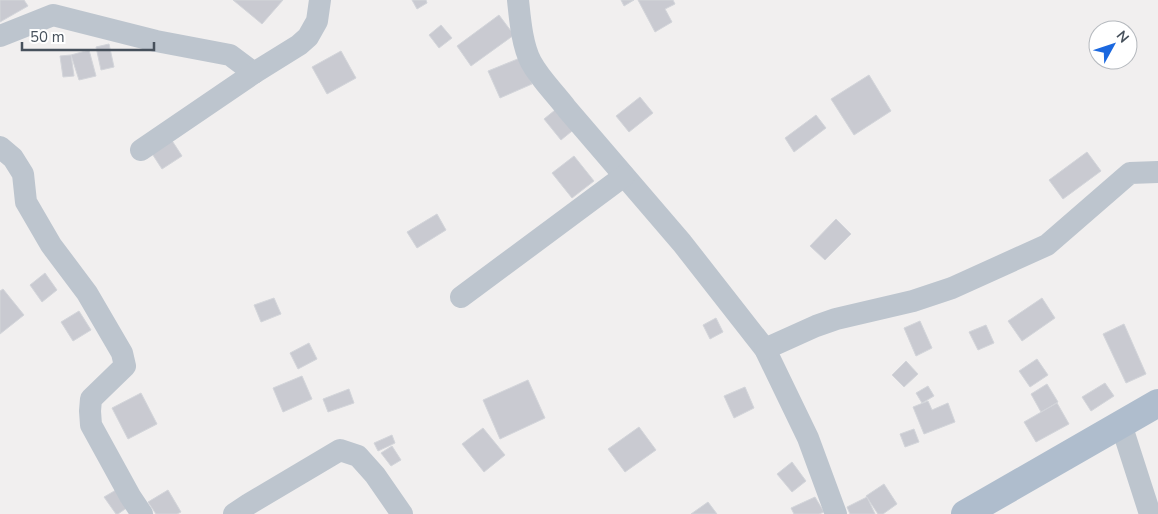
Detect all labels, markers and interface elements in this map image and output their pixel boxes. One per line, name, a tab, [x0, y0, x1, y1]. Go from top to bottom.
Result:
scale bar	[22, 20, 155, 52]
north arrow	[1088, 20, 1138, 70]
text: 50 m	[30, 27, 65, 47]
text: N	[1112, 27, 1133, 47]

